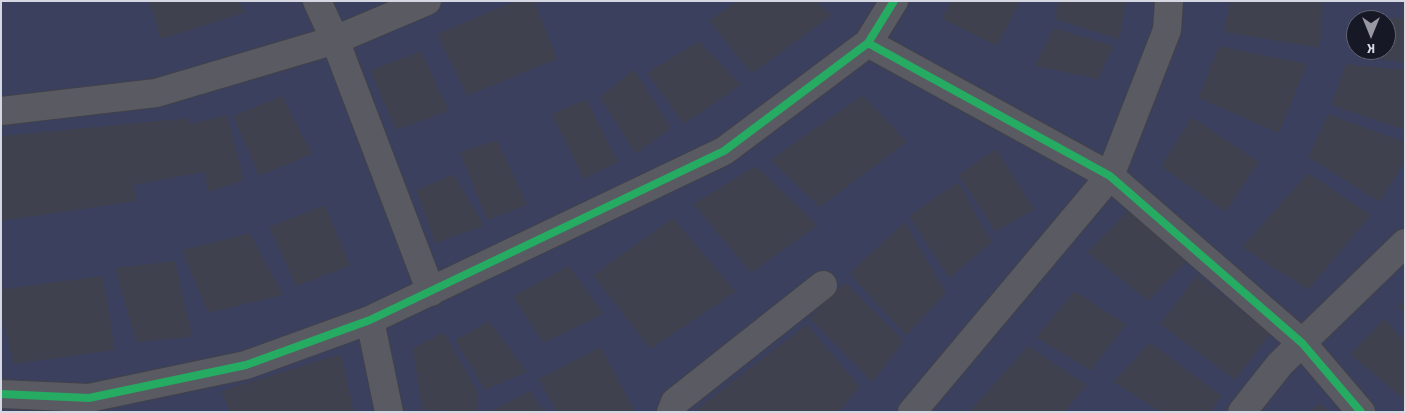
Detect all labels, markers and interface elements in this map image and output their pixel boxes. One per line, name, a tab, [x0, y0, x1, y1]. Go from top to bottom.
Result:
north arrow	[1346, 10, 1396, 60]
text: K	[1367, 39, 1375, 60]

